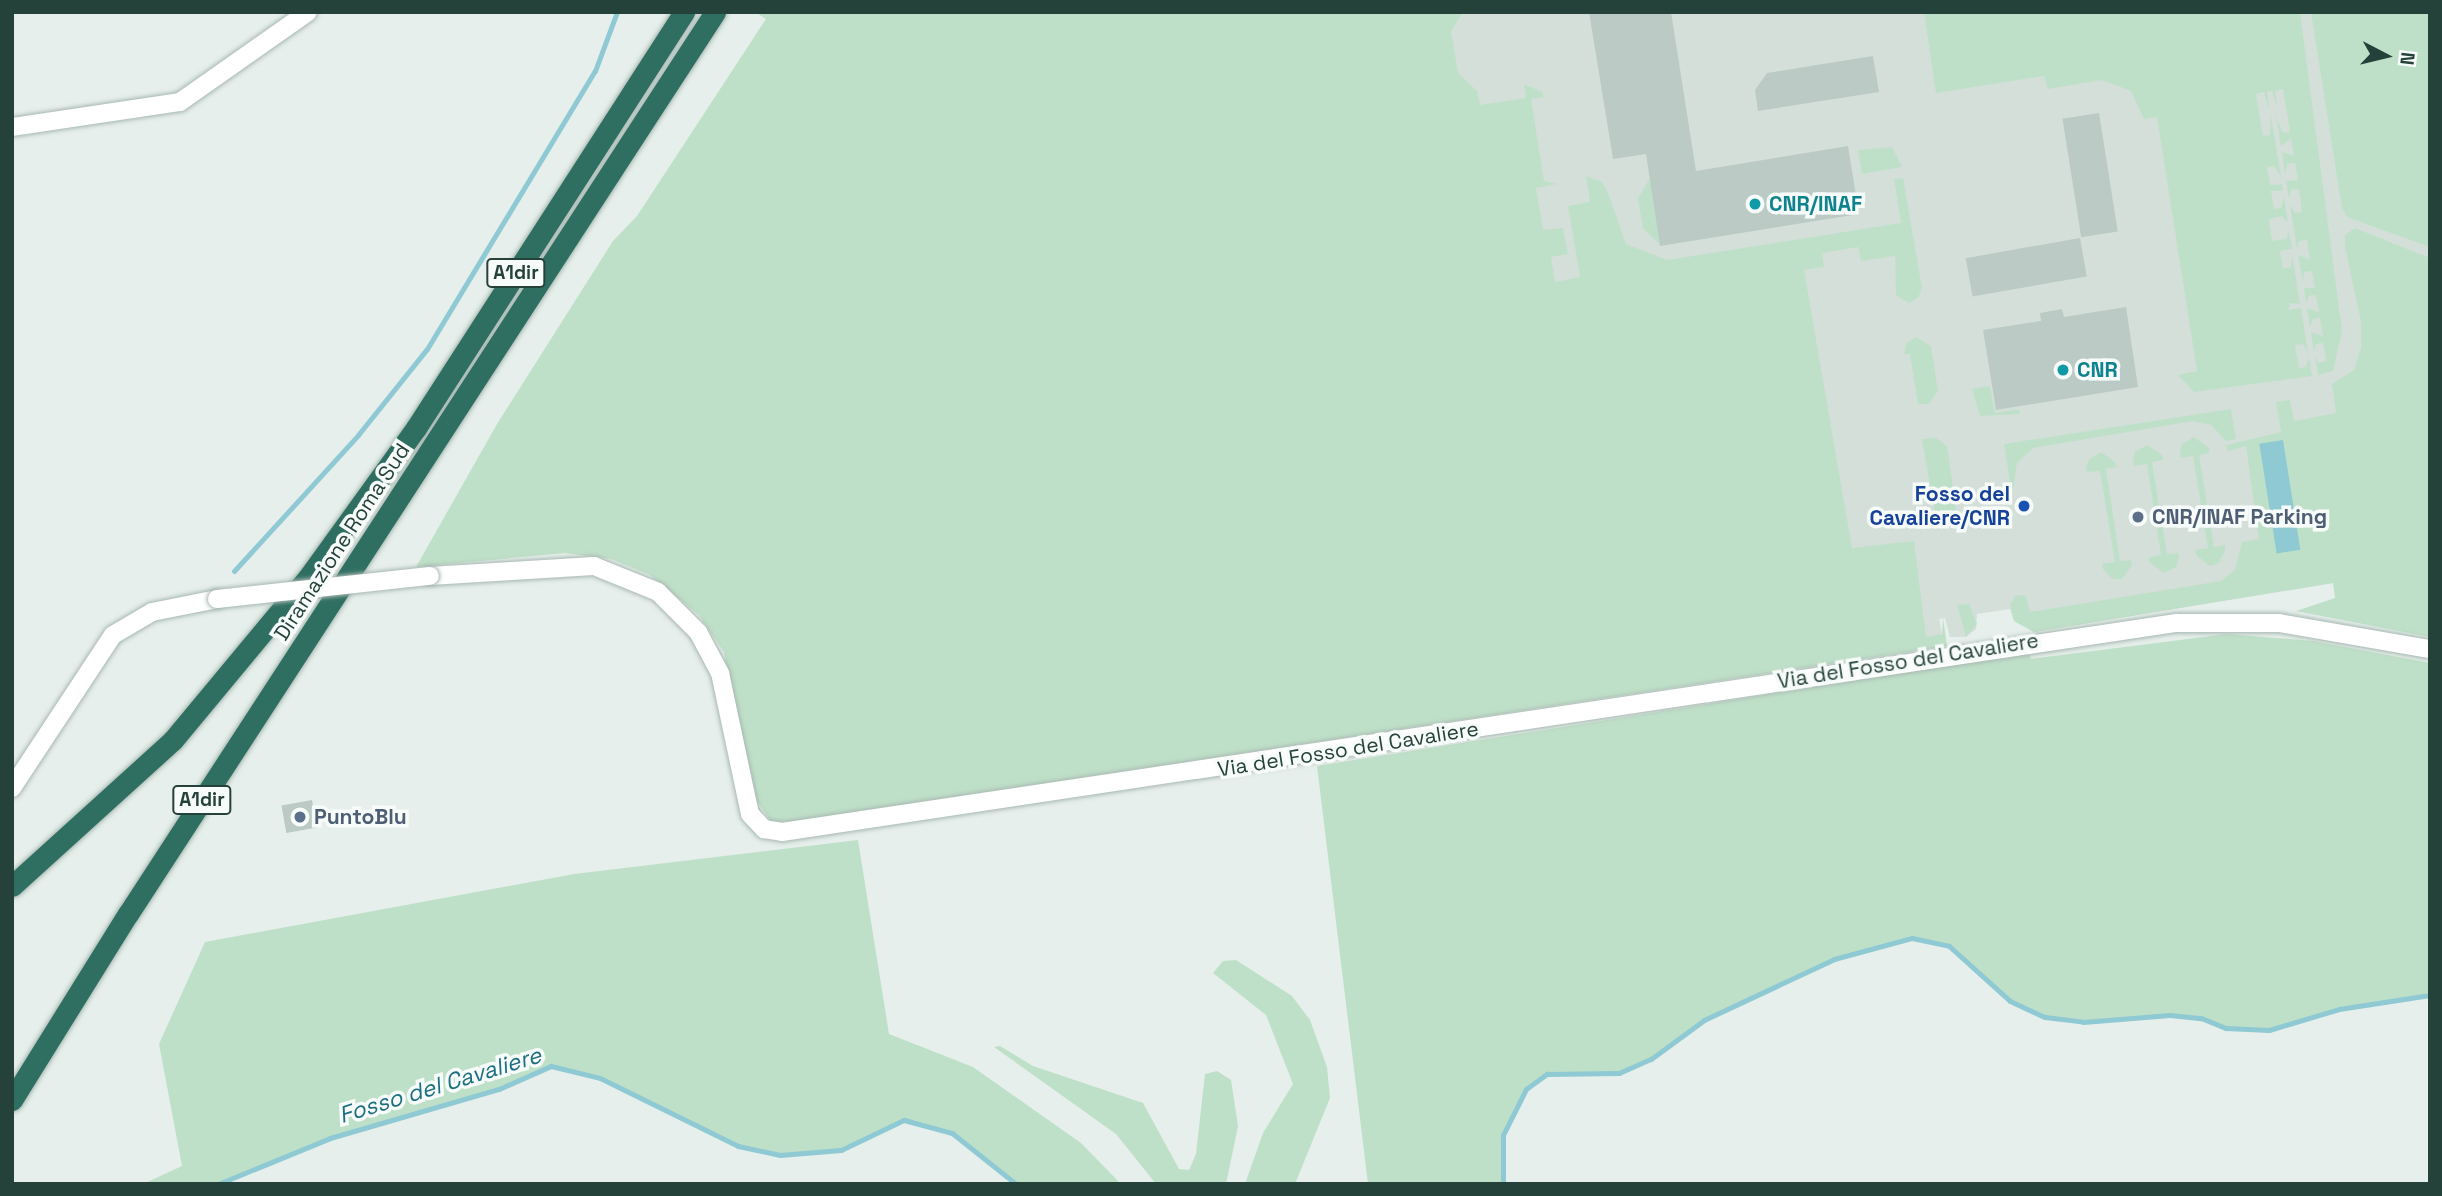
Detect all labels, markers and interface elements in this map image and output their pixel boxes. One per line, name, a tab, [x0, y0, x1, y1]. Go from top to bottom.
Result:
north arrow	[2351, 21, 2421, 91]
text: N	[2394, 51, 2421, 66]
place label: CNR/INAF	[1769, 191, 1862, 217]
marker: CNR/INAF	[1747, 196, 1763, 212]
road number: A1dir	[486, 258, 546, 288]
place label: CNR	[2077, 357, 2118, 383]
marker: CNR	[2055, 362, 2071, 378]
street label: Diramazione Roma Sud	[269, 439, 415, 645]
place label: Fosso del Cavaliere/CNR	[1869, 481, 2010, 531]
marker: Fosso del Cavaliere/CNR	[2016, 498, 2032, 514]
place label: CNR/INAF Parking	[2152, 504, 2327, 530]
marker: CNR/INAF Parking	[2130, 509, 2146, 525]
street label: Via del Fosso del Cavaliere	[1776, 628, 2040, 694]
street label: Via del Fosso del Cavaliere	[1216, 716, 1480, 782]
road number: A1dir	[172, 785, 232, 816]
place label: PuntoBlu	[314, 804, 407, 830]
marker: PuntoBlu	[292, 809, 308, 825]
water label: Fosso del Cavaliere	[335, 1041, 545, 1129]

